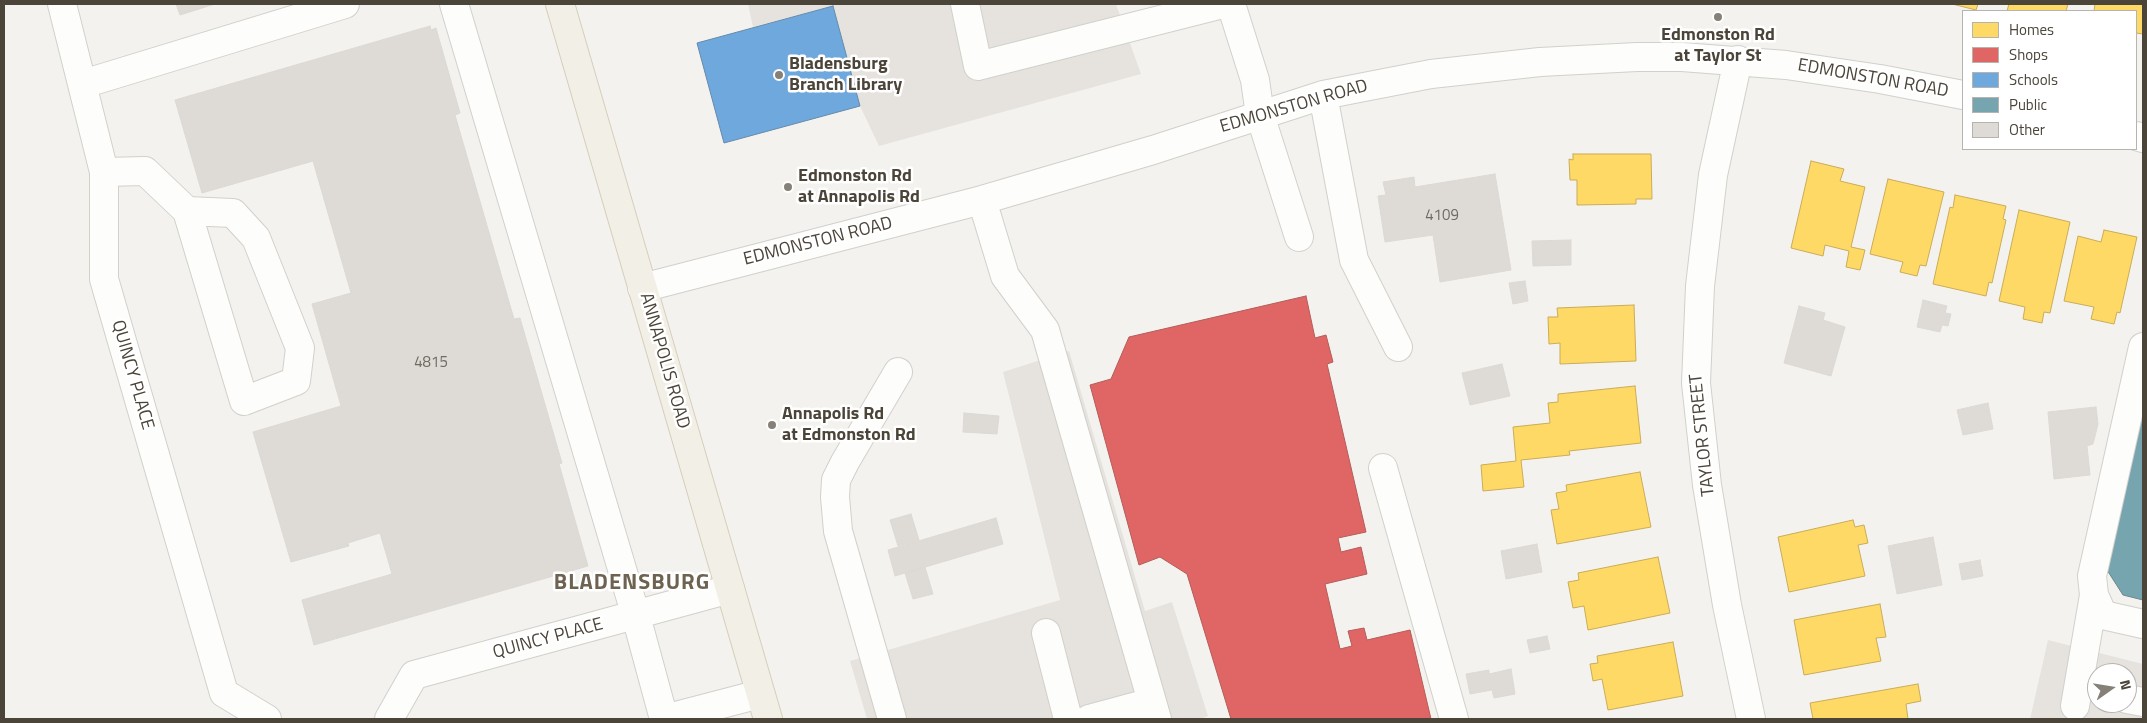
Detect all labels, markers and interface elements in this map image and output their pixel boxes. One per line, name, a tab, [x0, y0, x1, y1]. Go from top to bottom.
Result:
legend	[1962, 10, 2137, 150]
marker: Edmonston Rd at Taylor St	[1712, 11, 1724, 23]
text: Homes	[2009, 18, 2054, 41]
place label: Edmonston Rd at Taylor St	[1661, 25, 1775, 68]
text: Shops	[2009, 43, 2048, 66]
place label: Bladensburg Branch Library	[789, 54, 902, 96]
street label: EDMONSTON ROAD	[1796, 55, 1950, 103]
text: Schools	[2009, 68, 2058, 91]
marker: Bladensburg Branch Library	[773, 69, 785, 81]
street label: EDMONSTON ROAD	[1218, 76, 1370, 138]
text: Public	[2009, 93, 2047, 116]
text: Other	[2009, 118, 2045, 141]
place label: Edmonston Rd at Annapolis Rd	[798, 166, 920, 208]
marker: Edmonston Rd at Annapolis Rd	[782, 181, 794, 193]
house number: 4109	[1425, 207, 1459, 225]
street label: EDMONSTON ROAD	[741, 213, 895, 271]
street label: ANNAPOLIS ROAD	[634, 291, 694, 431]
street label: QUINCY PLACE	[106, 318, 158, 432]
house number: 4815	[414, 354, 448, 372]
street label: TAYLOR STREET	[1686, 373, 1720, 497]
place label: Annapolis Rd at Edmonston Rd	[782, 404, 916, 446]
marker: Annapolis Rd at Edmonston Rd	[766, 419, 778, 431]
district label: BLADENSBURG	[552, 571, 712, 597]
street label: QUINCY PLACE	[491, 614, 605, 664]
north arrow	[2087, 663, 2137, 713]
text: N	[2115, 678, 2137, 692]

